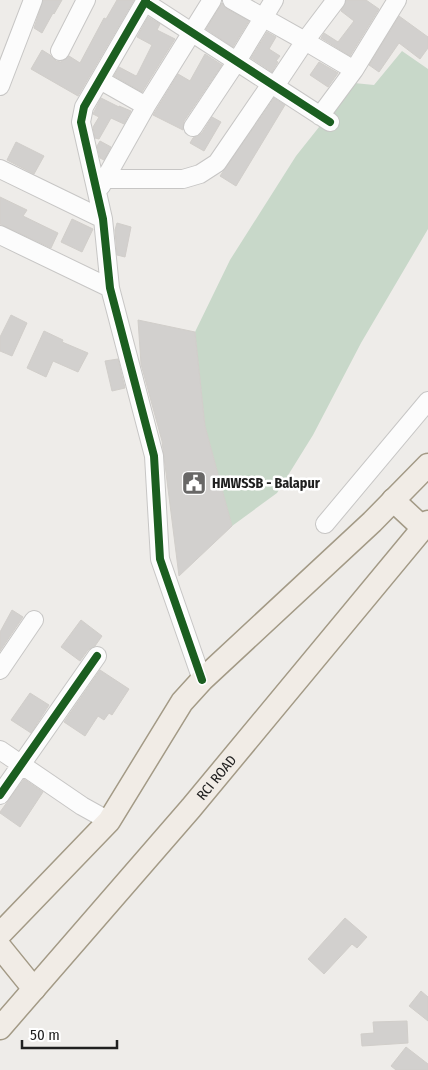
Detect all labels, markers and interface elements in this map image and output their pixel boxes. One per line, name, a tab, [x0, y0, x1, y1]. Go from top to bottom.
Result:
public building icon: HMWSSB - Balapur	[181, 470, 207, 496]
place label: HMWSSB - Balapur	[212, 475, 321, 492]
street label: RCI ROAD	[193, 752, 240, 803]
scale bar	[22, 1018, 118, 1050]
text: 50 m	[30, 1026, 60, 1044]

